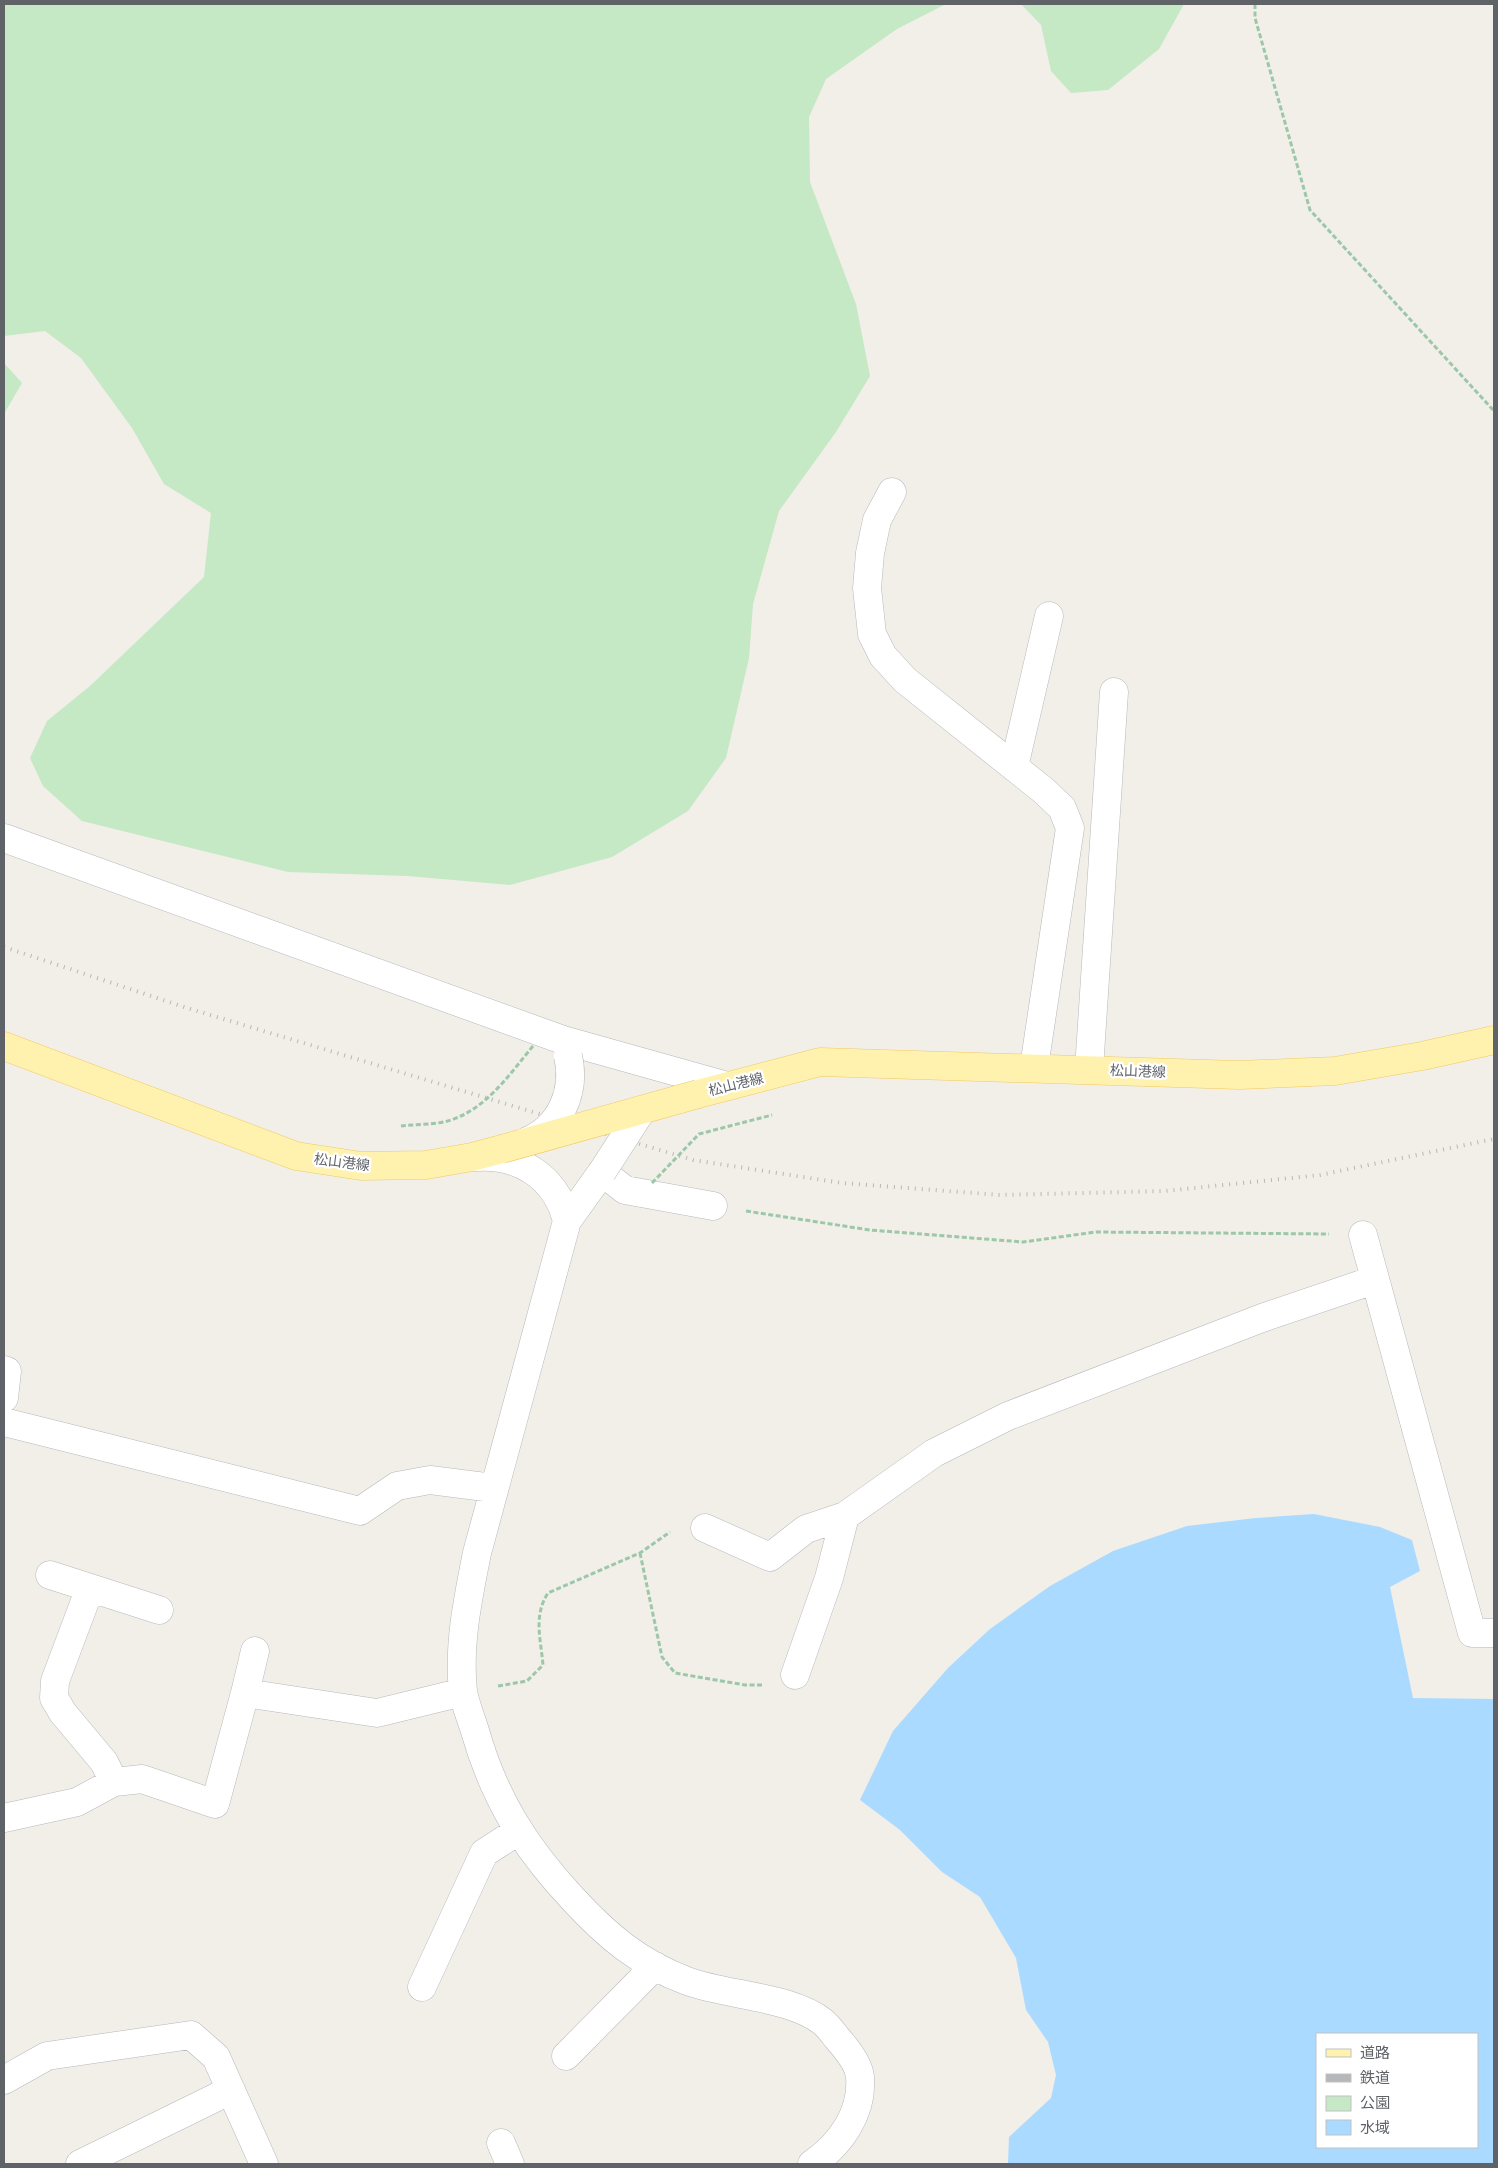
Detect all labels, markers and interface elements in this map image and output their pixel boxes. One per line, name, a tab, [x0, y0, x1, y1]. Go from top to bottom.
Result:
street label: 松山港線	[1110, 1063, 1166, 1080]
street label: 松山港線	[707, 1070, 765, 1099]
street label: 松山港線	[313, 1152, 371, 1173]
legend	[1316, 2033, 1478, 2148]
text: 道路	[1360, 2045, 1390, 2061]
text: 鉄道	[1360, 2070, 1390, 2086]
text: 公園	[1360, 2095, 1390, 2111]
text: 水域	[1360, 2120, 1390, 2136]

